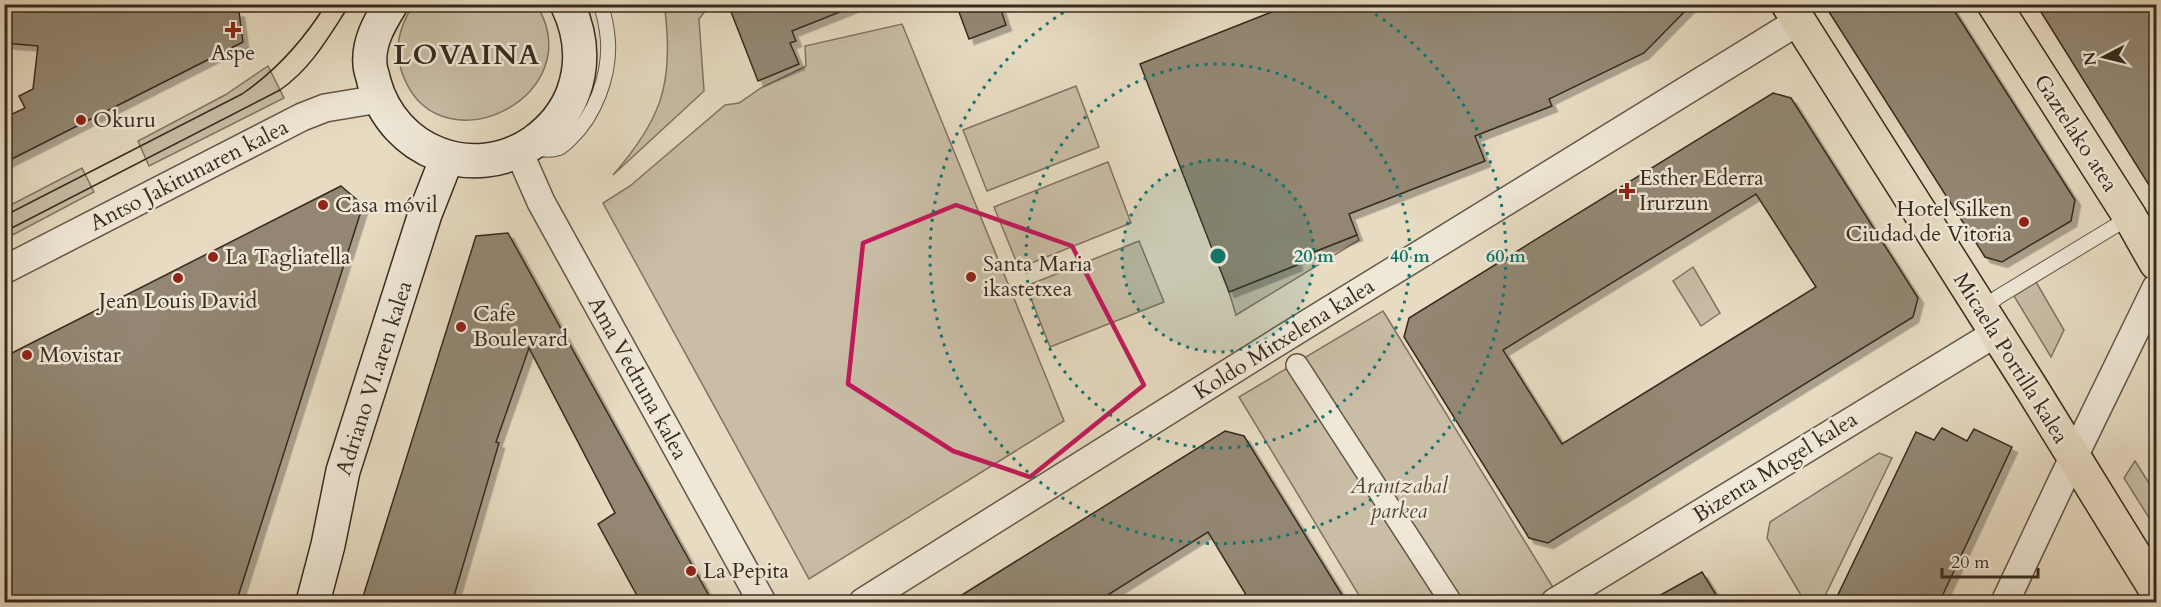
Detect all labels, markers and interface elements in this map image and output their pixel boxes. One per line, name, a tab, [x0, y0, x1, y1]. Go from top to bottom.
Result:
marker: Aspe	[226, 23, 240, 37]
north arrow	[2074, 27, 2134, 87]
district label: LOVAINA	[393, 36, 541, 74]
place label: Aspe	[211, 38, 255, 68]
text: N	[2078, 50, 2102, 67]
street label: Gaztelako atea	[2027, 69, 2125, 198]
place label: Okuru	[93, 105, 156, 135]
street label: Antso Jakitunaren kalea	[85, 112, 294, 238]
marker: Okuru	[74, 113, 88, 127]
place label: Esther Ederra Irurzun	[1639, 163, 1764, 218]
marker: Esther Ederra Irurzun	[1620, 184, 1634, 198]
place label: Casa móvil	[335, 190, 438, 220]
place label: Hotel Silken Ciudad de Vitoria	[1846, 194, 2012, 249]
marker: Casa móvil	[316, 198, 330, 212]
marker: Hotel Silken Ciudad de Vitoria	[2017, 215, 2031, 229]
place label: La Tagliatella	[225, 242, 351, 272]
text: 20 m	[1294, 244, 1334, 269]
text: 40 m	[1390, 244, 1430, 269]
text: 60 m	[1486, 244, 1526, 269]
centre of rings	[1208, 246, 1228, 266]
place label: Santa Maria ikastetxea	[983, 249, 1093, 304]
marker: La Tagliatella	[206, 250, 220, 264]
street label: Micaela Portilla kalea	[1946, 267, 2076, 450]
marker: Santa Maria ikastetxea	[964, 270, 978, 284]
marker: Jean Louis David	[171, 271, 185, 285]
street label: Koldo Mitxelena kalea	[1188, 271, 1381, 407]
street label: Adriano VI.aren kalea	[328, 276, 420, 479]
place label: Jean Louis David	[96, 286, 258, 316]
street label: Ama Vedruna kalea	[581, 291, 695, 465]
place label: Cafe Boulevard	[473, 299, 568, 354]
marker: Cafe Boulevard	[454, 320, 468, 334]
place label: Movistar	[39, 340, 122, 370]
marker: Movistar	[20, 348, 34, 362]
street label: Bizenta Mogel kalea	[1687, 404, 1863, 530]
park label: Arantzabal parkea	[1349, 471, 1449, 526]
scale bar	[1942, 541, 2038, 579]
text: 20 m	[1951, 550, 1990, 575]
place label: La Pepita	[703, 556, 790, 586]
marker: La Pepita	[684, 564, 698, 578]

